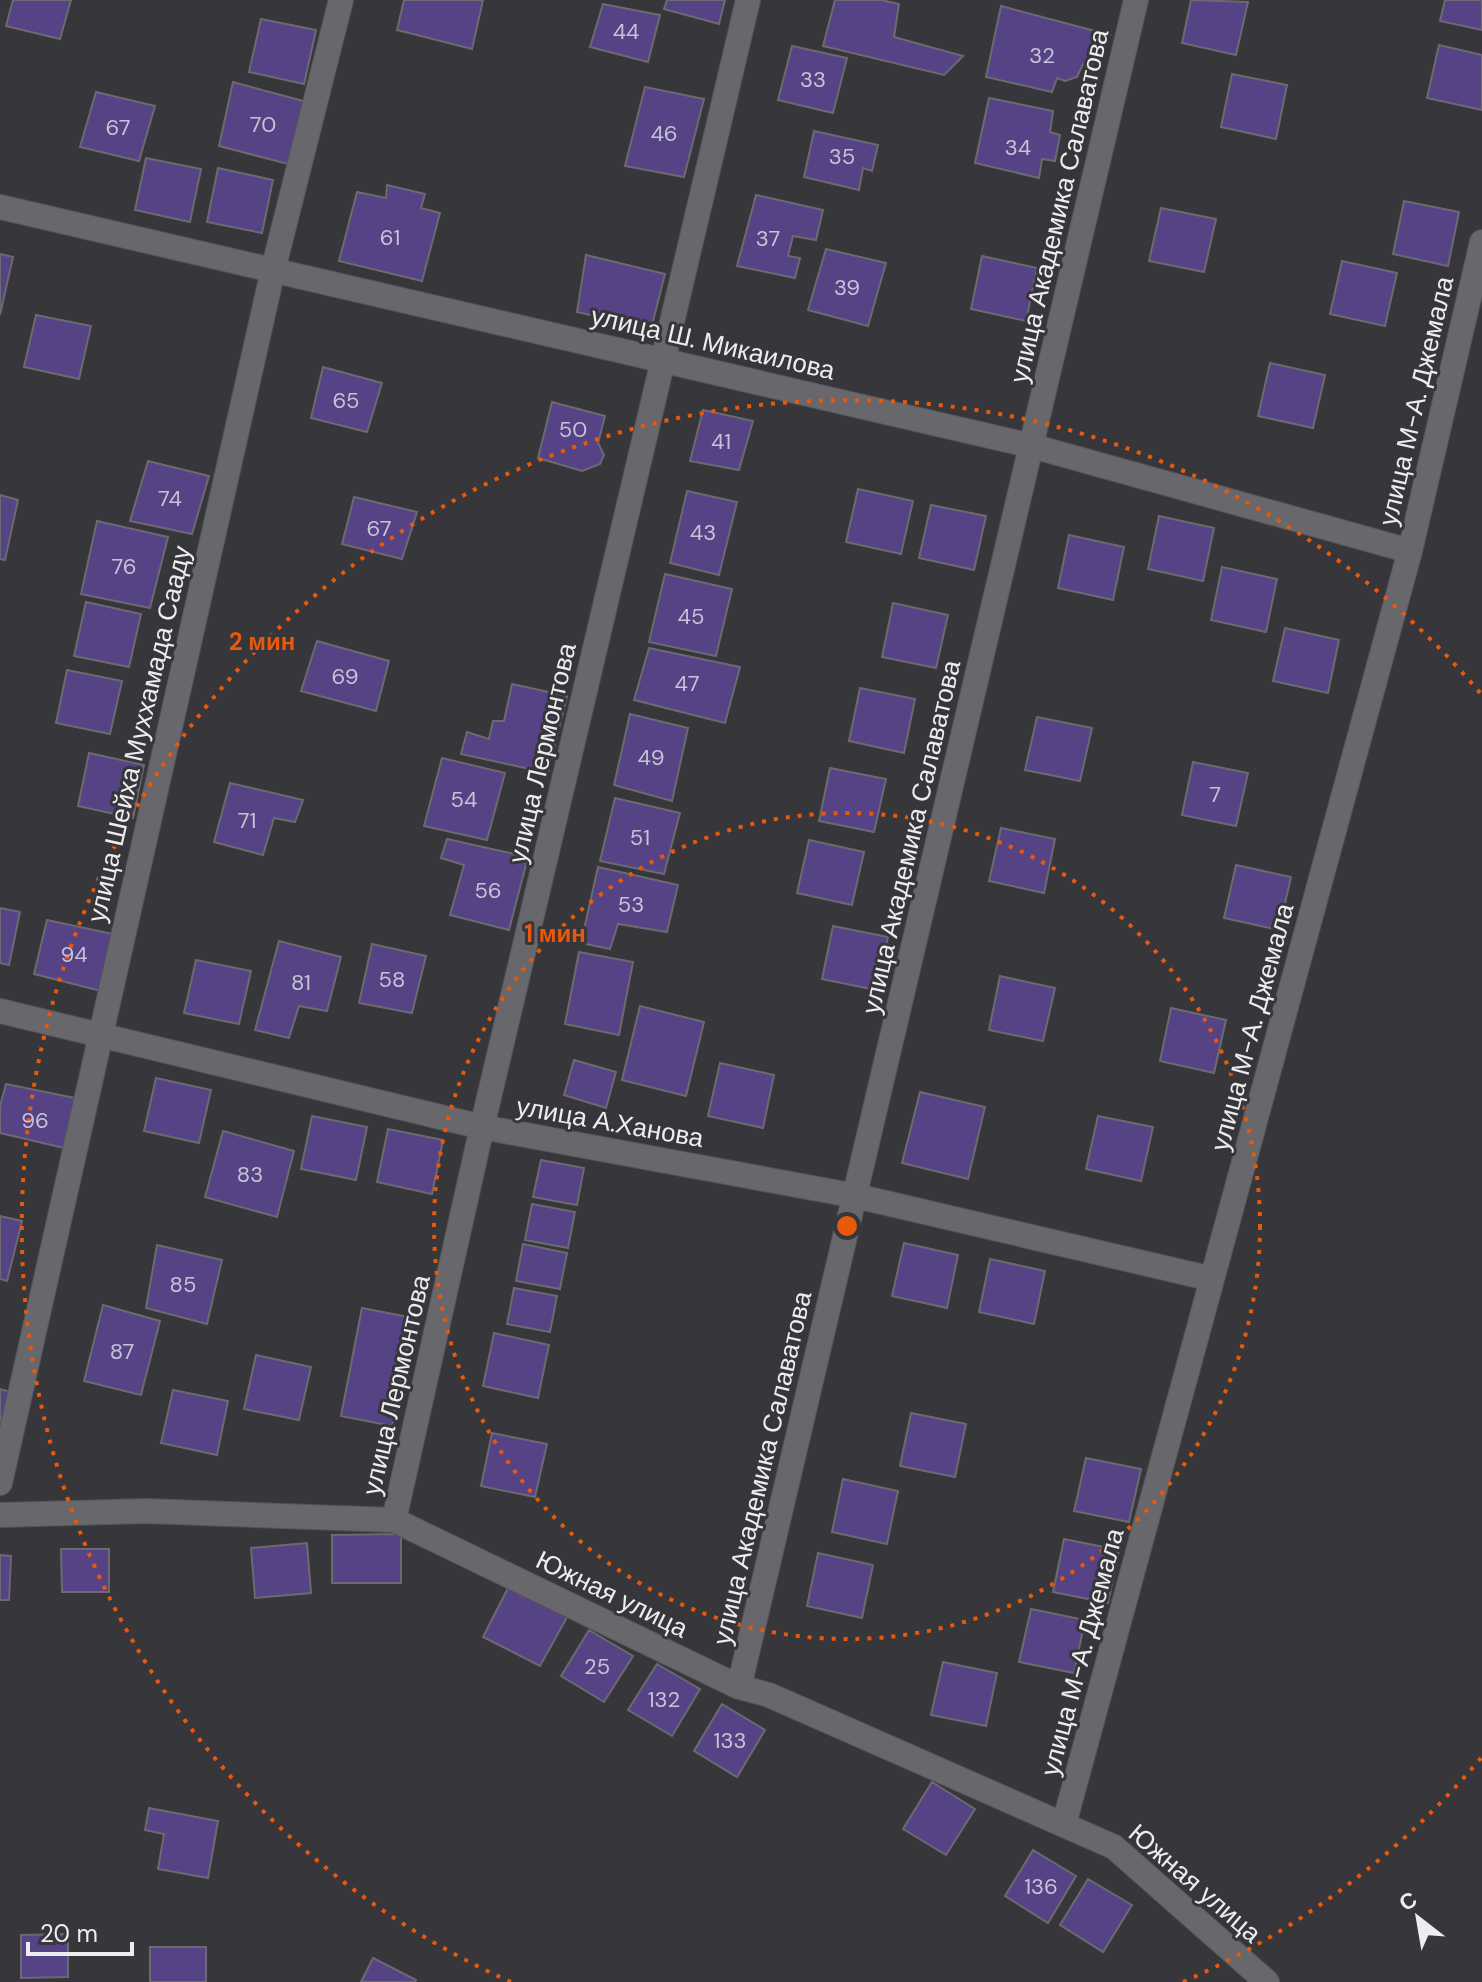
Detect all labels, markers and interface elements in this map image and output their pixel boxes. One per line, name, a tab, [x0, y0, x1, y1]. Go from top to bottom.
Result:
house number: 44	[613, 17, 639, 46]
street label: улица Академика Салаватова	[1002, 25, 1116, 386]
house number: 32	[1029, 41, 1055, 70]
house number: 33	[800, 65, 826, 94]
house number: 70	[250, 110, 276, 139]
house number: 67	[106, 113, 131, 142]
house number: 46	[650, 119, 678, 148]
house number: 34	[1005, 133, 1031, 162]
house number: 35	[829, 142, 855, 171]
house number: 61	[380, 223, 400, 252]
house number: 37	[756, 224, 780, 253]
street label: улица М-А. Джемала	[1371, 272, 1461, 529]
house number: 39	[834, 273, 860, 302]
street label: улица Ш. Микаилова	[588, 298, 839, 388]
house number: 65	[333, 386, 359, 415]
house number: 50	[559, 415, 587, 444]
house number: 41	[711, 427, 731, 456]
house number: 74	[158, 484, 182, 513]
house number: 67	[367, 514, 392, 543]
house number: 43	[690, 518, 716, 547]
street label: улица Шейха Муххамада Сааду	[79, 542, 199, 926]
house number: 76	[112, 552, 137, 581]
house number: 45	[678, 602, 704, 631]
text: 2 мин	[229, 626, 295, 657]
street label: улица Лермонтова	[500, 639, 584, 867]
street label: улица Академика Салаватова	[854, 656, 968, 1017]
house number: 69	[331, 662, 359, 691]
house number: 47	[674, 669, 700, 698]
house number: 49	[637, 743, 665, 772]
house number: 7	[1209, 780, 1221, 809]
house number: 54	[451, 785, 477, 814]
house number: 71	[238, 806, 256, 835]
house number: 51	[630, 823, 650, 852]
house number: 56	[474, 876, 502, 905]
house number: 53	[618, 890, 644, 919]
street label: улица М-А. Джемала	[1203, 899, 1302, 1155]
text: 1 мин	[524, 918, 586, 949]
house number: 94	[60, 940, 88, 969]
house number: 58	[379, 965, 405, 994]
house number: 81	[291, 968, 311, 997]
street label: улица А.Ханова	[514, 1089, 707, 1155]
house number: 96	[21, 1106, 49, 1135]
house number: 83	[237, 1160, 263, 1189]
centre of rings	[833, 1212, 861, 1240]
house number: 85	[170, 1270, 196, 1299]
street label: улица Лермонтова	[354, 1271, 438, 1499]
street label: улица Академика Салаватова	[705, 1287, 819, 1648]
house number: 87	[110, 1337, 134, 1366]
street label: улица М-А. Джемала	[1033, 1524, 1132, 1780]
street label: Южная улица	[530, 1543, 694, 1646]
house number: 25	[584, 1652, 610, 1681]
house number: 132	[648, 1685, 680, 1714]
house number: 133	[714, 1726, 746, 1755]
street label: Южная улица	[1122, 1816, 1269, 1950]
house number: 136	[1024, 1872, 1058, 1901]
north arrow	[1378, 1878, 1458, 1958]
text: С	[1394, 1885, 1422, 1918]
scale bar	[28, 1906, 132, 1956]
text: 20 m	[40, 1918, 98, 1949]

